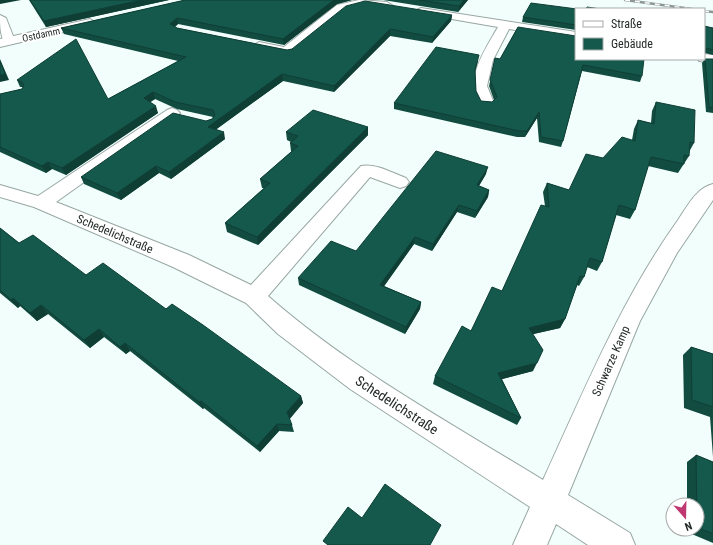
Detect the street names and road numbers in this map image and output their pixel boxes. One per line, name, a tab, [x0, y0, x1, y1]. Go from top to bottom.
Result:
street label: Ostdamm	[21, 25, 61, 44]
street label: Schedelichstraße	[75, 212, 156, 257]
street label: Schwarze Kamp	[589, 324, 633, 398]
street label: Schedelichstraße	[353, 372, 442, 438]

